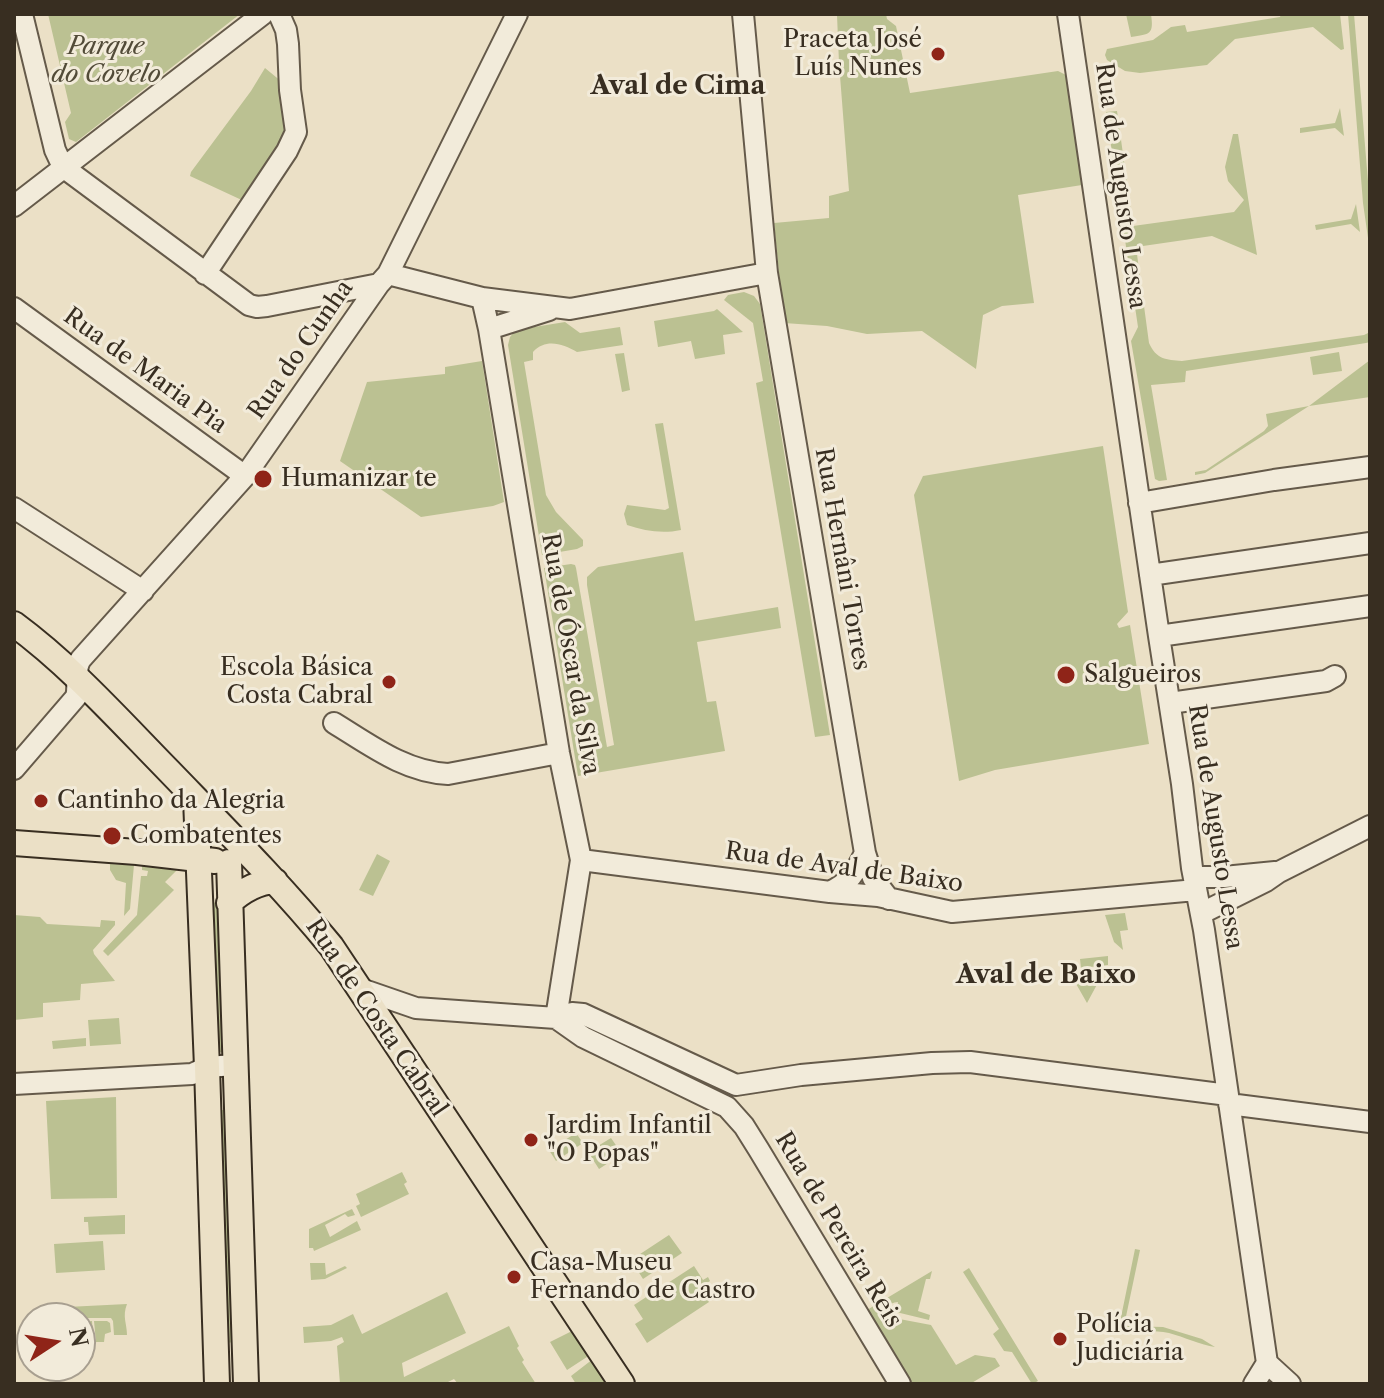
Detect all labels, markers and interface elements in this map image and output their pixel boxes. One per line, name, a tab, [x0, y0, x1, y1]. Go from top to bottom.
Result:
place label: Praceta José Luís Nunes	[783, 26, 922, 82]
park label: Parque do Covelo	[51, 33, 161, 89]
marker: Praceta José Luís Nunes	[929, 45, 947, 63]
street label: Rua de Augusto Lessa	[1088, 61, 1152, 311]
district label: Aval de Cima	[590, 70, 766, 102]
street label: Rua do Cunha	[242, 275, 360, 425]
street label: Rua de Maria Pia	[58, 302, 232, 440]
street label: Rua Hernâni Torres	[808, 445, 876, 673]
place label: Humanizar te	[281, 465, 437, 493]
marker: Humanizar te	[252, 468, 274, 490]
street label: Rua de Óscar da Silva	[535, 531, 605, 777]
place label: Escola Básica Costa Cabral	[220, 654, 373, 710]
place label: Salgueiros	[1084, 661, 1201, 689]
marker: Salgueiros	[1055, 664, 1077, 686]
marker: Escola Básica Costa Cabral	[380, 673, 398, 691]
street label: Rua de Augusto Lessa	[1181, 702, 1249, 952]
place label: Cantinho da Alegria	[57, 787, 285, 815]
marker: Cantinho da Alegria	[32, 792, 50, 810]
place label: Combatentes	[130, 822, 282, 850]
marker: Combatentes	[101, 825, 123, 847]
street label: Rua de Aval de Baixo	[723, 837, 965, 899]
street label: Rua de Costa Cabral	[299, 914, 453, 1122]
district label: Aval de Baixo	[956, 959, 1136, 991]
place label: Jardim Infantil "O Popas"	[547, 1112, 712, 1168]
street label: Rua de Pereira Reis	[768, 1127, 908, 1333]
marker: Jardim Infantil "O Popas"	[522, 1131, 540, 1149]
place label: Casa-Museu Fernando de Castro	[530, 1249, 755, 1305]
marker: Casa-Museu Fernando de Castro	[505, 1268, 523, 1286]
north arrow	[16, 1302, 96, 1382]
place label: Polícia Judiciária	[1076, 1311, 1184, 1367]
text: N	[63, 1325, 93, 1349]
marker: Polícia Judiciária	[1051, 1330, 1069, 1348]

